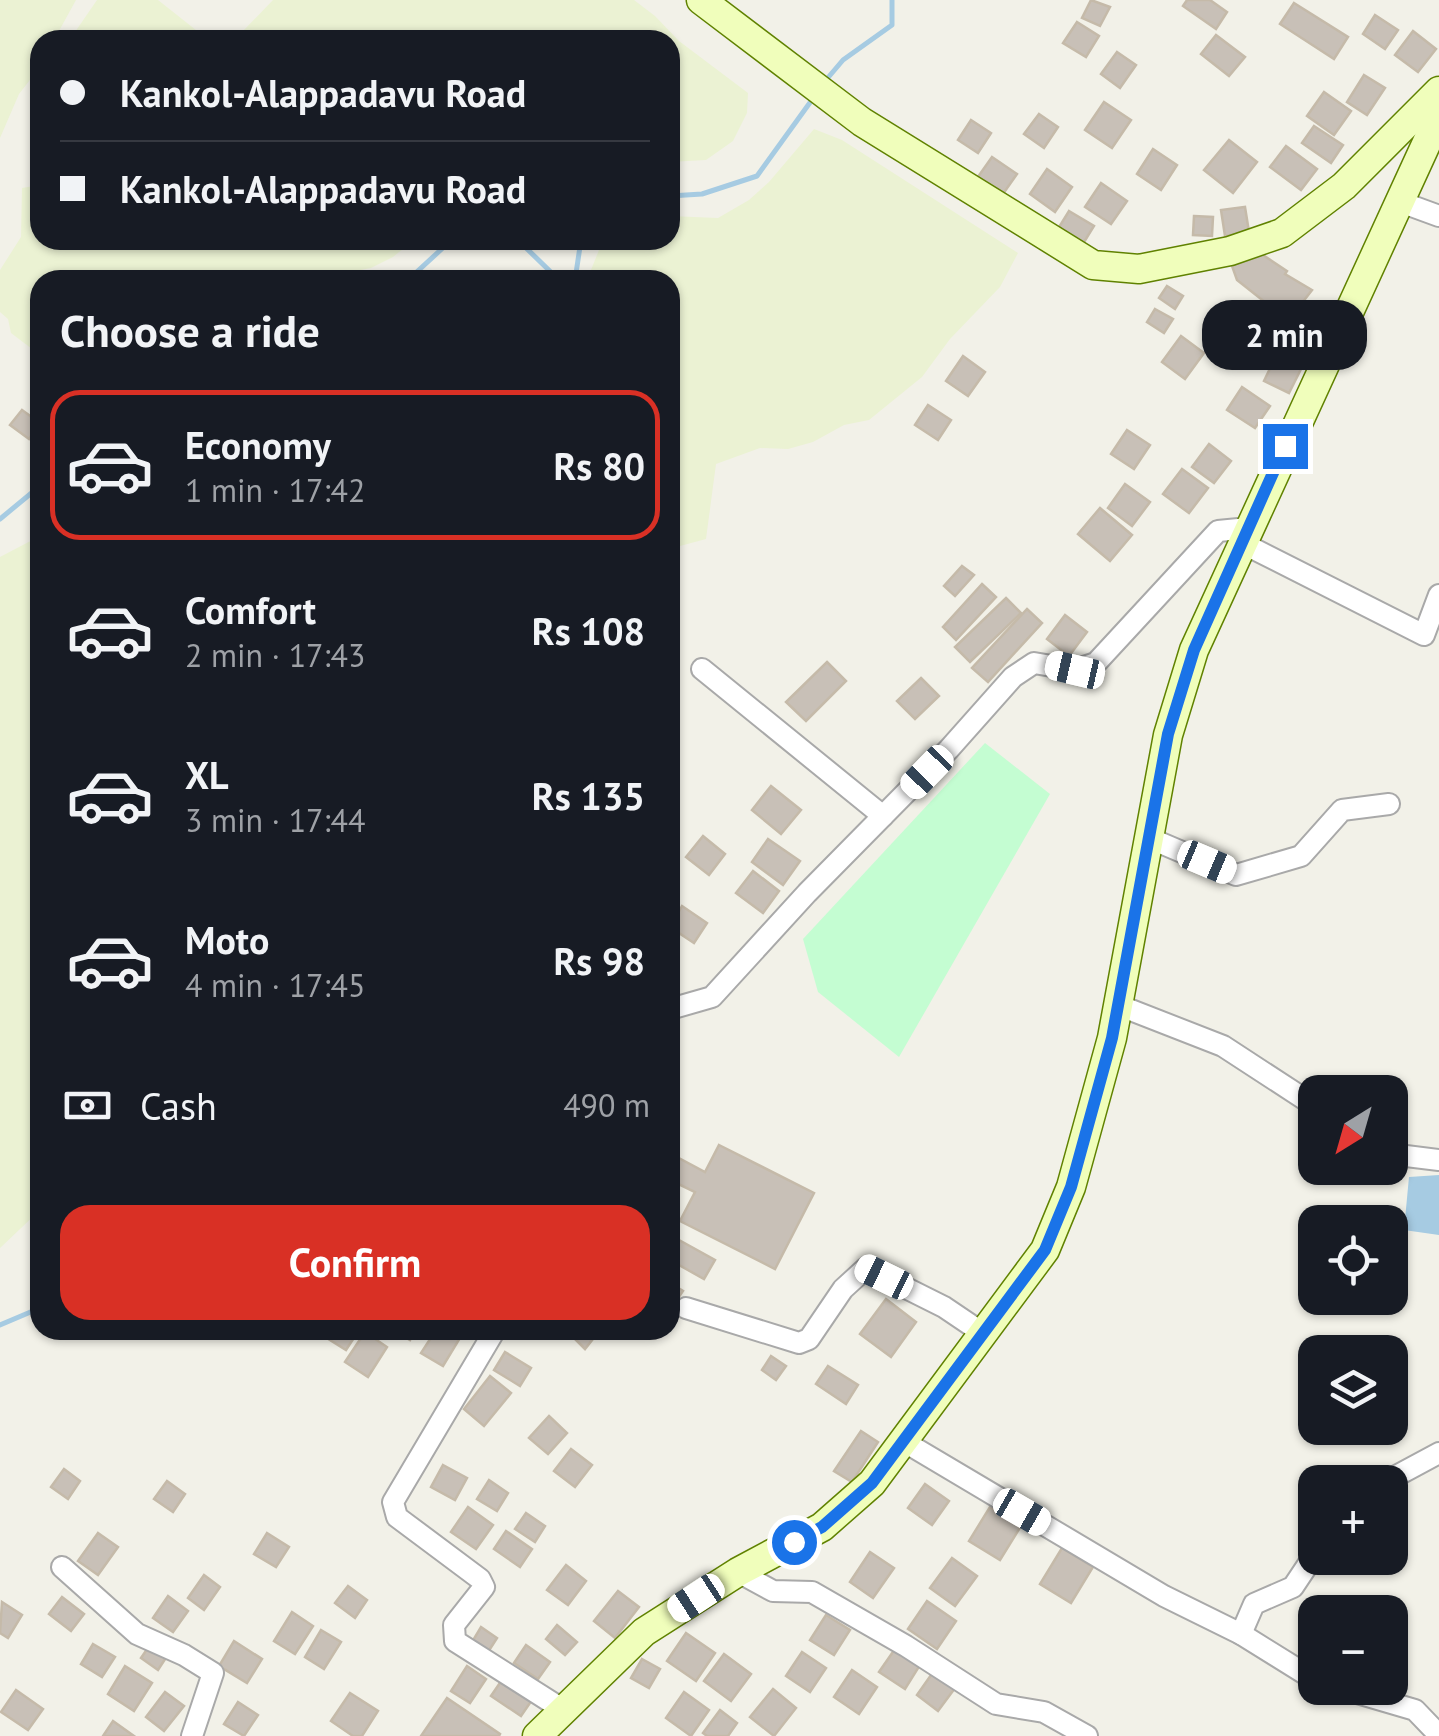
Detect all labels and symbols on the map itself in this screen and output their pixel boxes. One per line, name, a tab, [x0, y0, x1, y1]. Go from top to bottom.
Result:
callout: 2 min	[1202, 301, 1368, 371]
route end	[1263, 424, 1308, 469]
car	[1042, 649, 1108, 691]
car	[895, 740, 959, 804]
car	[1174, 836, 1240, 888]
north arrow	[1298, 1075, 1408, 1185]
car	[850, 1250, 918, 1304]
car	[989, 1484, 1055, 1540]
route start	[772, 1520, 817, 1565]
car	[663, 1569, 729, 1627]

